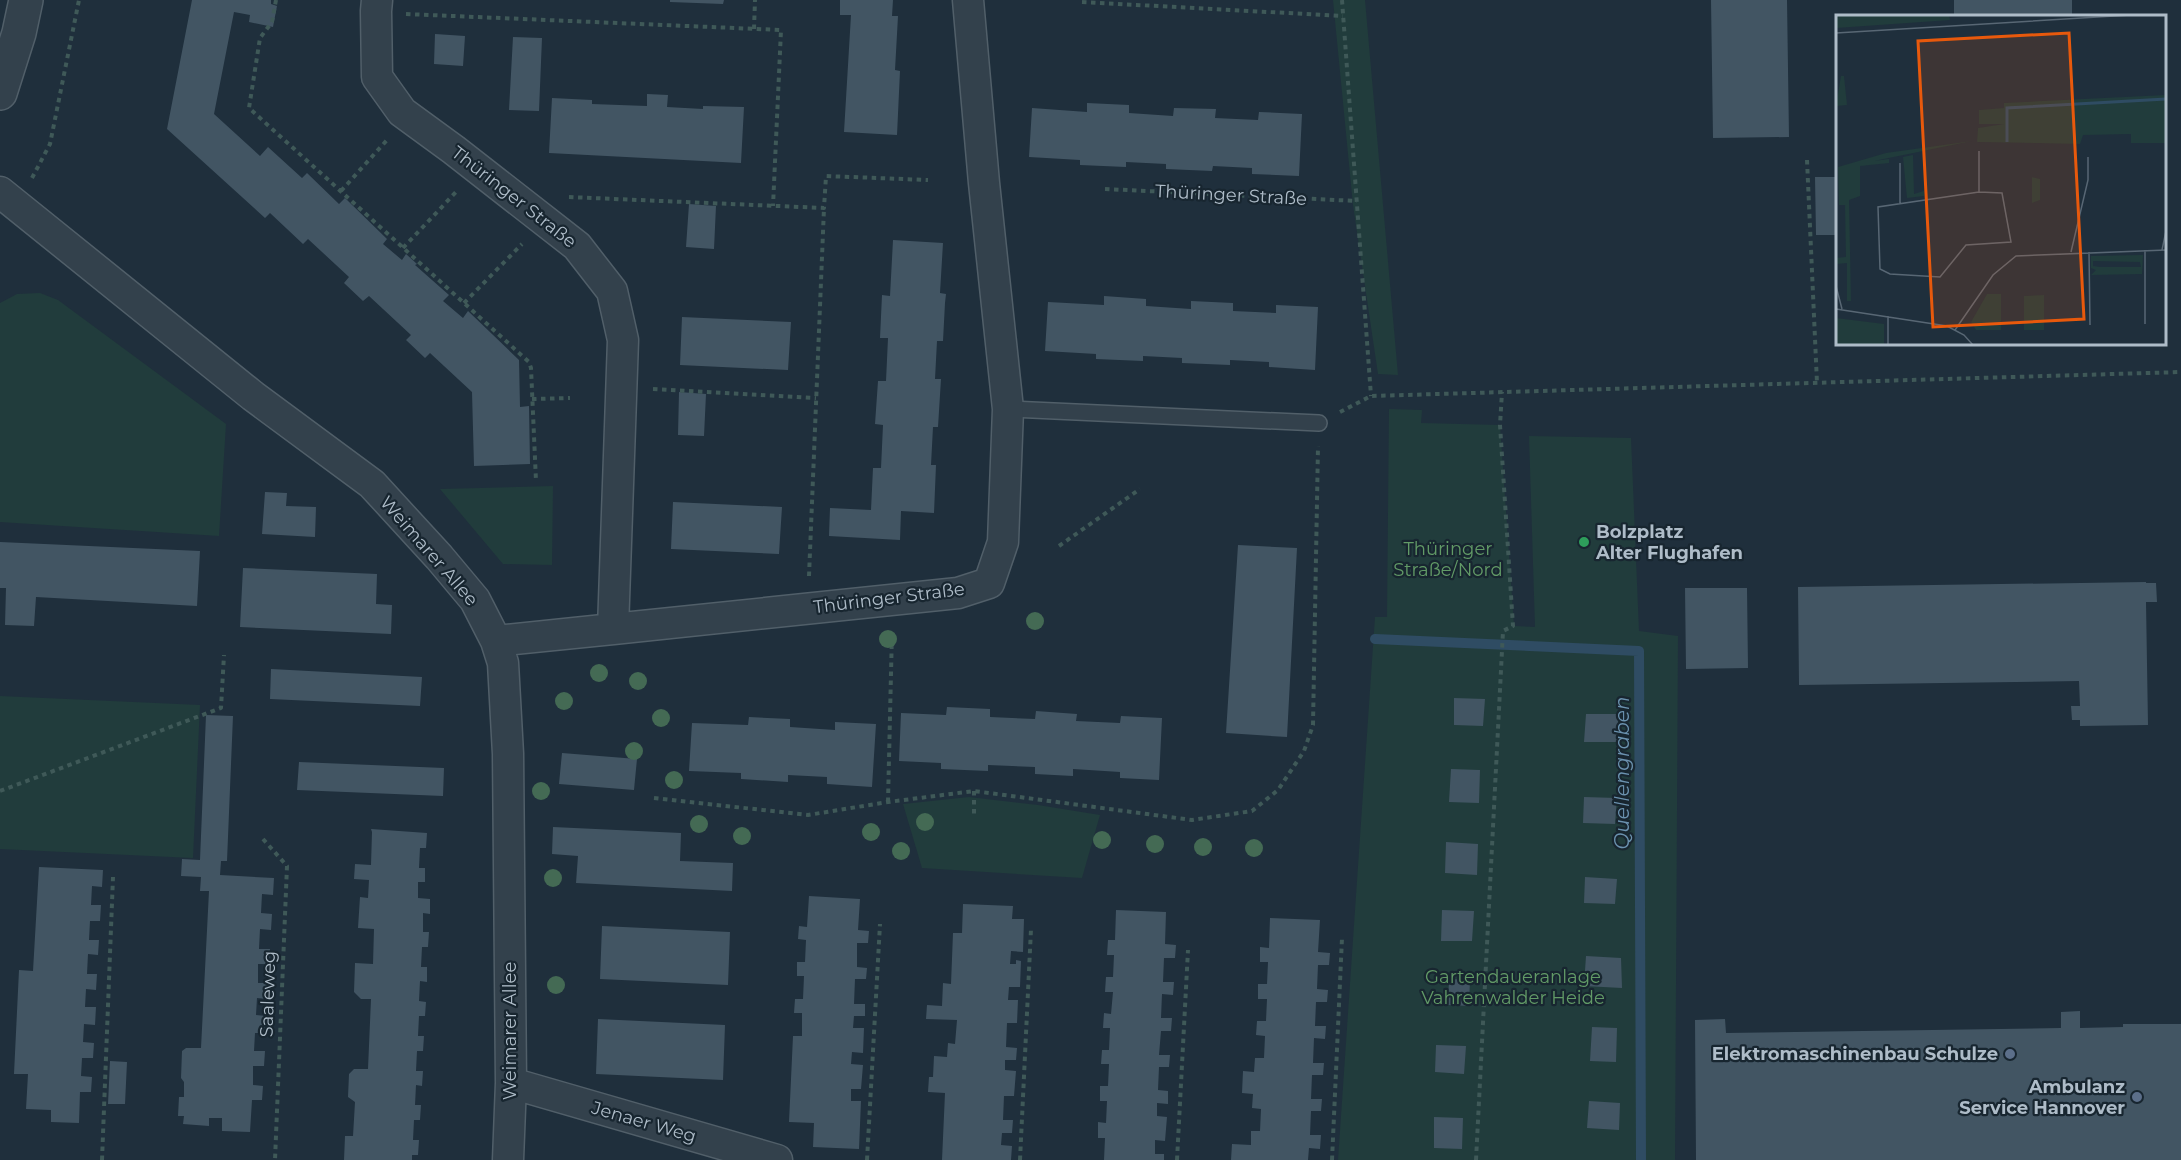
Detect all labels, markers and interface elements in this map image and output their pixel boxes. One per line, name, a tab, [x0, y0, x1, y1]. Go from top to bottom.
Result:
inset map	[1836, 15, 2166, 345]
street label: Thüringer Straße	[447, 141, 581, 253]
street label: Thüringer Straße	[1154, 180, 1308, 210]
street label: Weimarer Allee	[375, 491, 483, 611]
place label: Bolzplatz Alter Flughafen	[1595, 521, 1743, 564]
marker: Bolzplatz Alter Flughafen	[1577, 535, 1591, 549]
park label: Thüringer Straße/Nord	[1393, 538, 1503, 581]
street label: Thüringer Straße	[812, 578, 966, 618]
water label: Quellengraben	[1610, 697, 1634, 849]
street label: Saaleweg	[255, 950, 281, 1038]
street label: Weimarer Allee	[499, 962, 521, 1100]
park label: Gartendaueranlage Vahrenwalder Heide	[1421, 966, 1605, 1009]
place label: Elektromaschinenbau Schulze	[1712, 1043, 1998, 1065]
marker: Elektromaschinenbau Schulze	[2003, 1047, 2017, 1061]
place label: Ambulanz Service Hannover	[1959, 1076, 2125, 1119]
marker: Ambulanz Service Hannover	[2130, 1090, 2144, 1104]
street label: Jenaer Weg	[588, 1096, 699, 1147]

